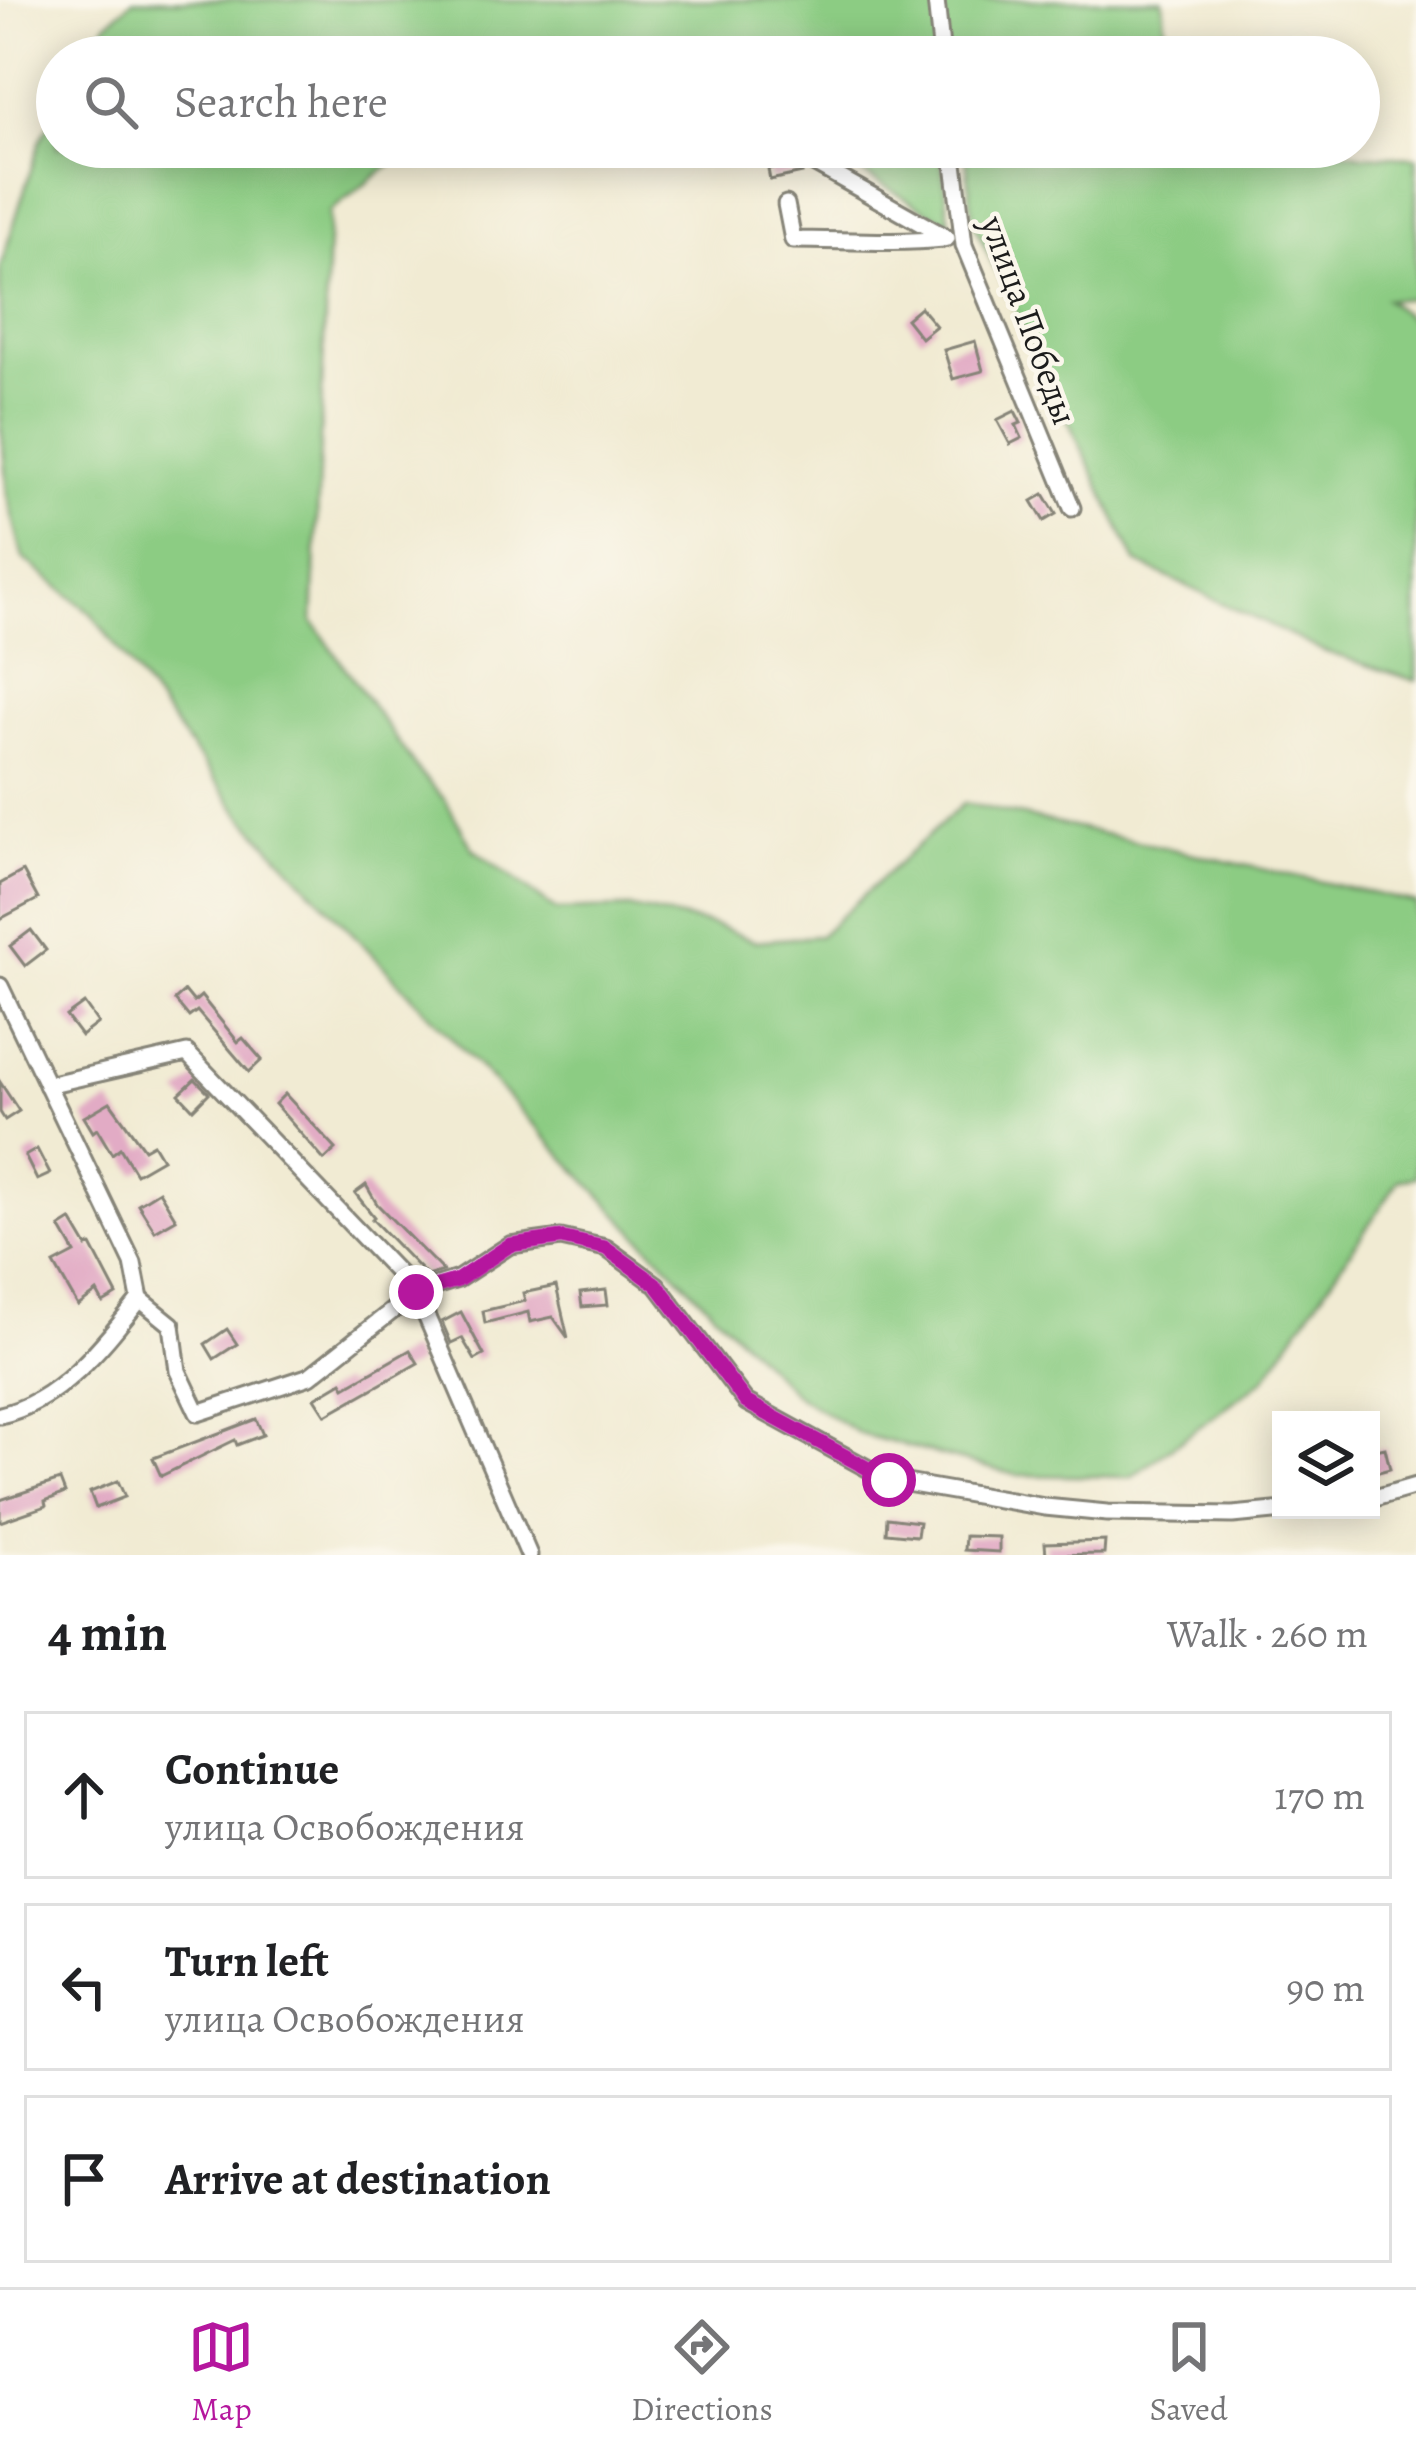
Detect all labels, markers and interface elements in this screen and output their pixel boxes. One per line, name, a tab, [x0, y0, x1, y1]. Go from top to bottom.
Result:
search box	[36, 36, 1380, 168]
icon: search	[78, 69, 144, 135]
text: Search here	[174, 71, 388, 133]
street label: улица Победы	[969, 208, 1090, 431]
route end	[389, 1265, 443, 1319]
map controls	[1272, 1411, 1380, 1519]
button: layers	[1272, 1411, 1380, 1519]
route start	[862, 1453, 916, 1507]
text: 4 min	[48, 1598, 167, 1668]
text: Walk · 260 m	[1167, 1607, 1368, 1660]
text: Continue	[165, 1738, 339, 1800]
icon: ahead	[51, 1762, 117, 1828]
text: 170 m	[1274, 1769, 1365, 1822]
text: улица Освобождения	[165, 1800, 525, 1853]
text: Turn left	[165, 1930, 329, 1992]
icon: left	[51, 1954, 117, 2020]
text: 90 m	[1286, 1961, 1365, 2014]
text: улица Освобождения	[165, 1992, 525, 2045]
icon: arrive	[51, 2146, 117, 2212]
text: Arrive at destination	[165, 2148, 551, 2210]
tab: Map	[188, 2314, 254, 2431]
tab: Directions	[631, 2314, 773, 2431]
tab: Saved	[1149, 2314, 1228, 2431]

